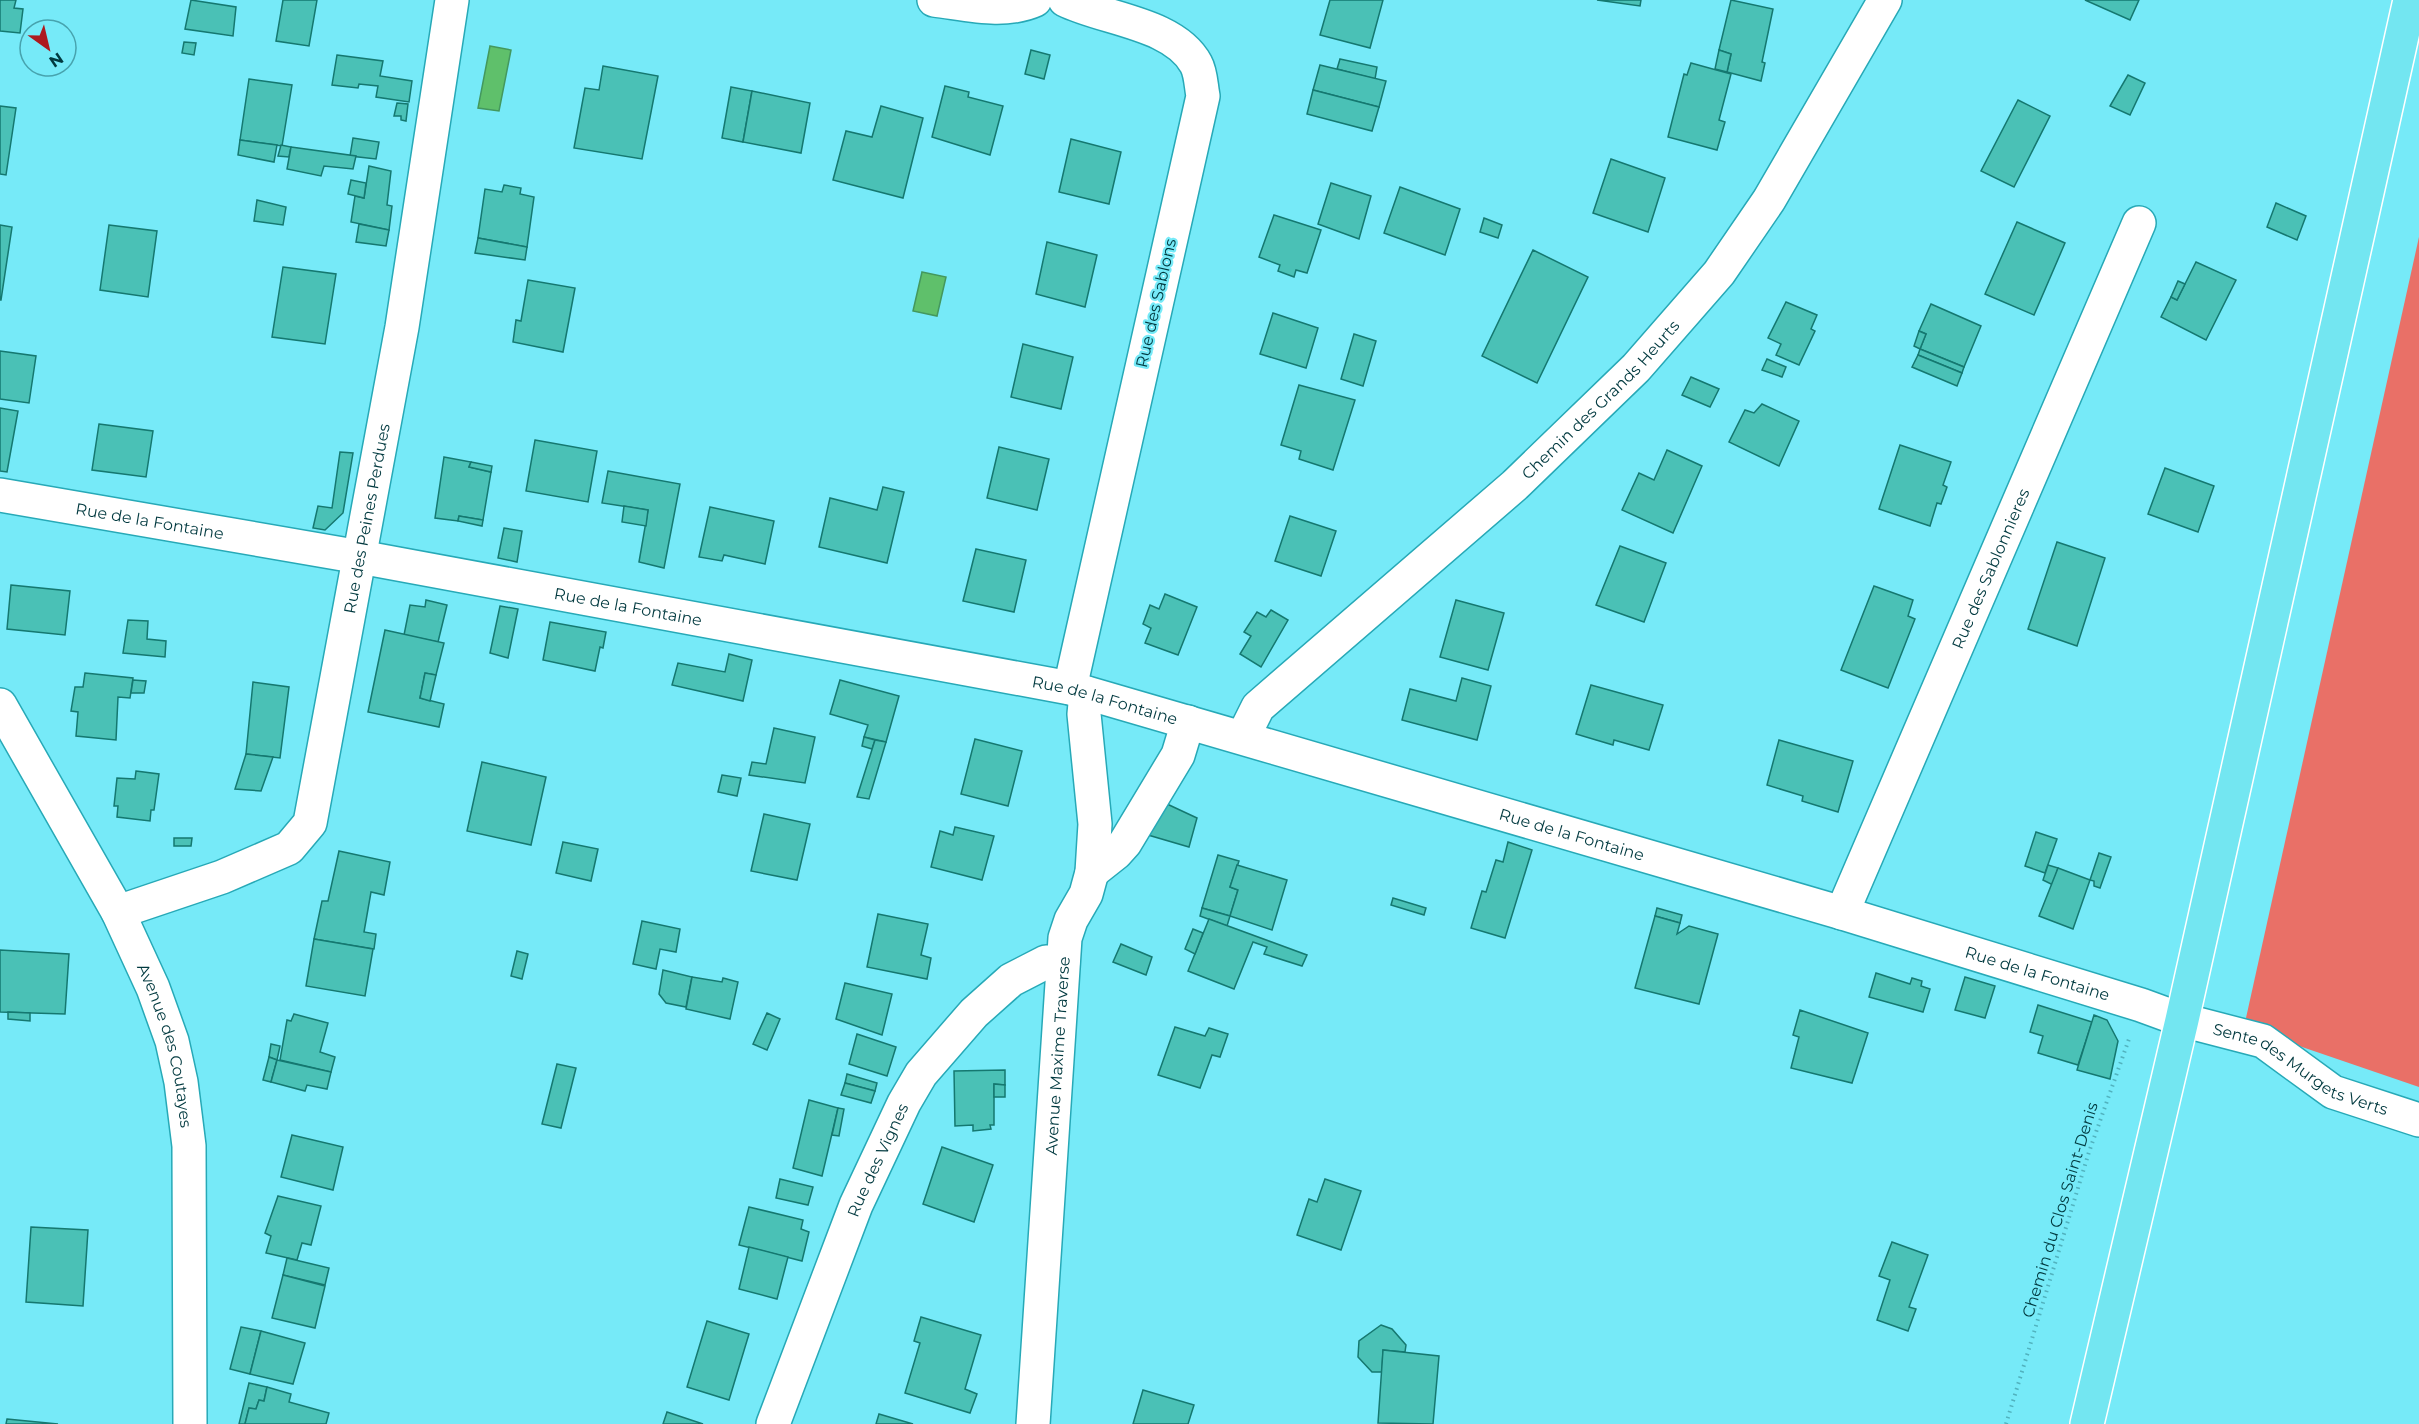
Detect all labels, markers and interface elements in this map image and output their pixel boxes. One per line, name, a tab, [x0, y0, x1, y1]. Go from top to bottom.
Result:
north arrow	[18, 18, 78, 78]
text: N	[45, 49, 67, 72]
street label: Rue des Sablons	[1132, 236, 1180, 369]
street label: Chemin des Grands Heurts	[1517, 316, 1683, 483]
street label: Rue des Peines Perdues	[340, 422, 393, 615]
street label: Rue des Sablonnieres	[1947, 485, 2033, 652]
street label: Rue de la Fontaine	[74, 499, 225, 543]
street label: Rue de la Fontaine	[553, 584, 704, 629]
street label: Rue de la Fontaine	[1031, 672, 1180, 728]
street label: Rue de la Fontaine	[1497, 804, 1647, 864]
street label: Rue de la Fontaine	[1963, 942, 2112, 1004]
street label: Avenue Maxime Traverse	[1041, 956, 1073, 1156]
street label: Avenue des Coutayes	[133, 960, 196, 1129]
street label: Sente des Murgets Verts	[2211, 1019, 2391, 1119]
street label: Rue des Vignes	[843, 1100, 912, 1219]
street label: Chemin du Clos Saint-Denis	[2018, 1100, 2102, 1320]

